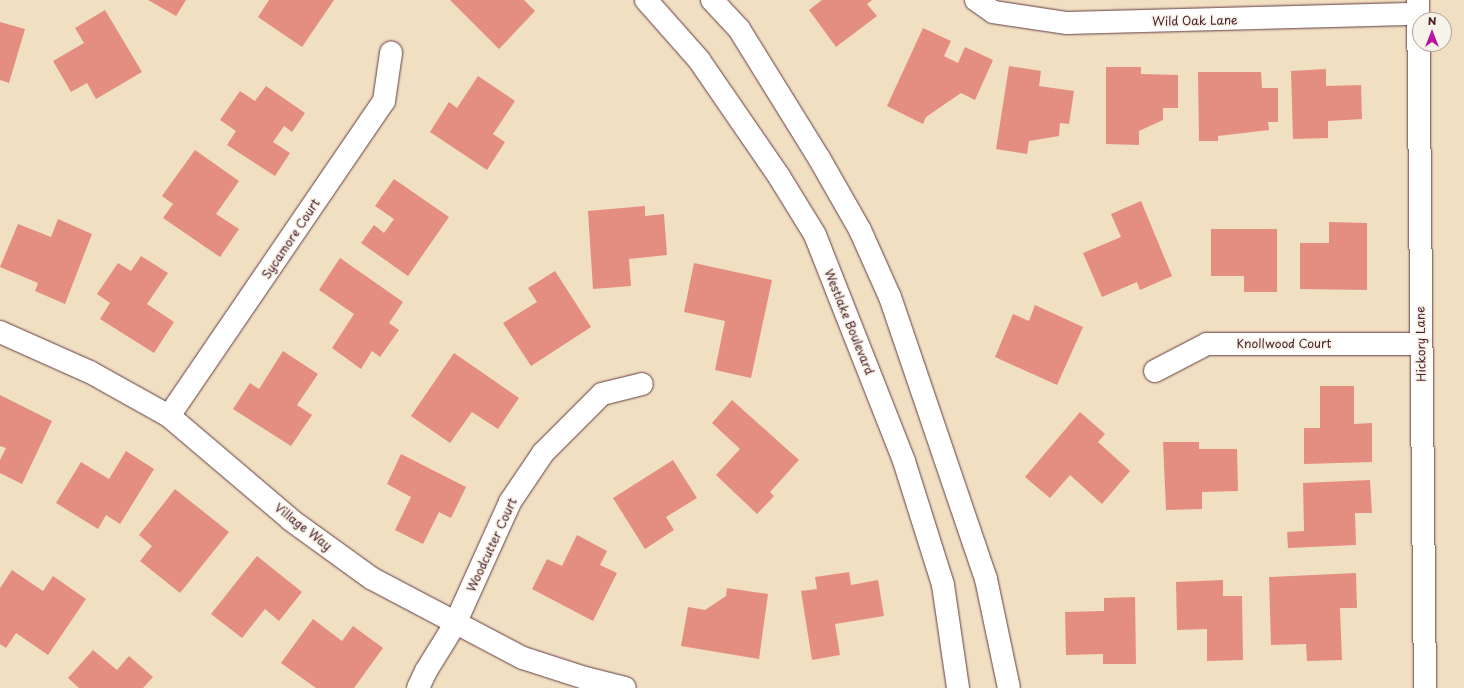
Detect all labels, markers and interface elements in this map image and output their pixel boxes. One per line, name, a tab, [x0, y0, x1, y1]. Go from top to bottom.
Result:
north arrow	[1412, 12, 1452, 52]
text: N	[1428, 12, 1436, 29]
street label: Wild Oak Lane	[1152, 13, 1238, 29]
street label: Sycamore Court	[259, 196, 323, 282]
street label: Westlake Boulevard	[821, 267, 877, 377]
street label: Hickory Lane	[1413, 306, 1429, 382]
street label: Knollwood Court	[1236, 337, 1332, 351]
street label: Woodcutter Court	[464, 495, 520, 595]
street label: Village Way	[272, 500, 334, 554]

